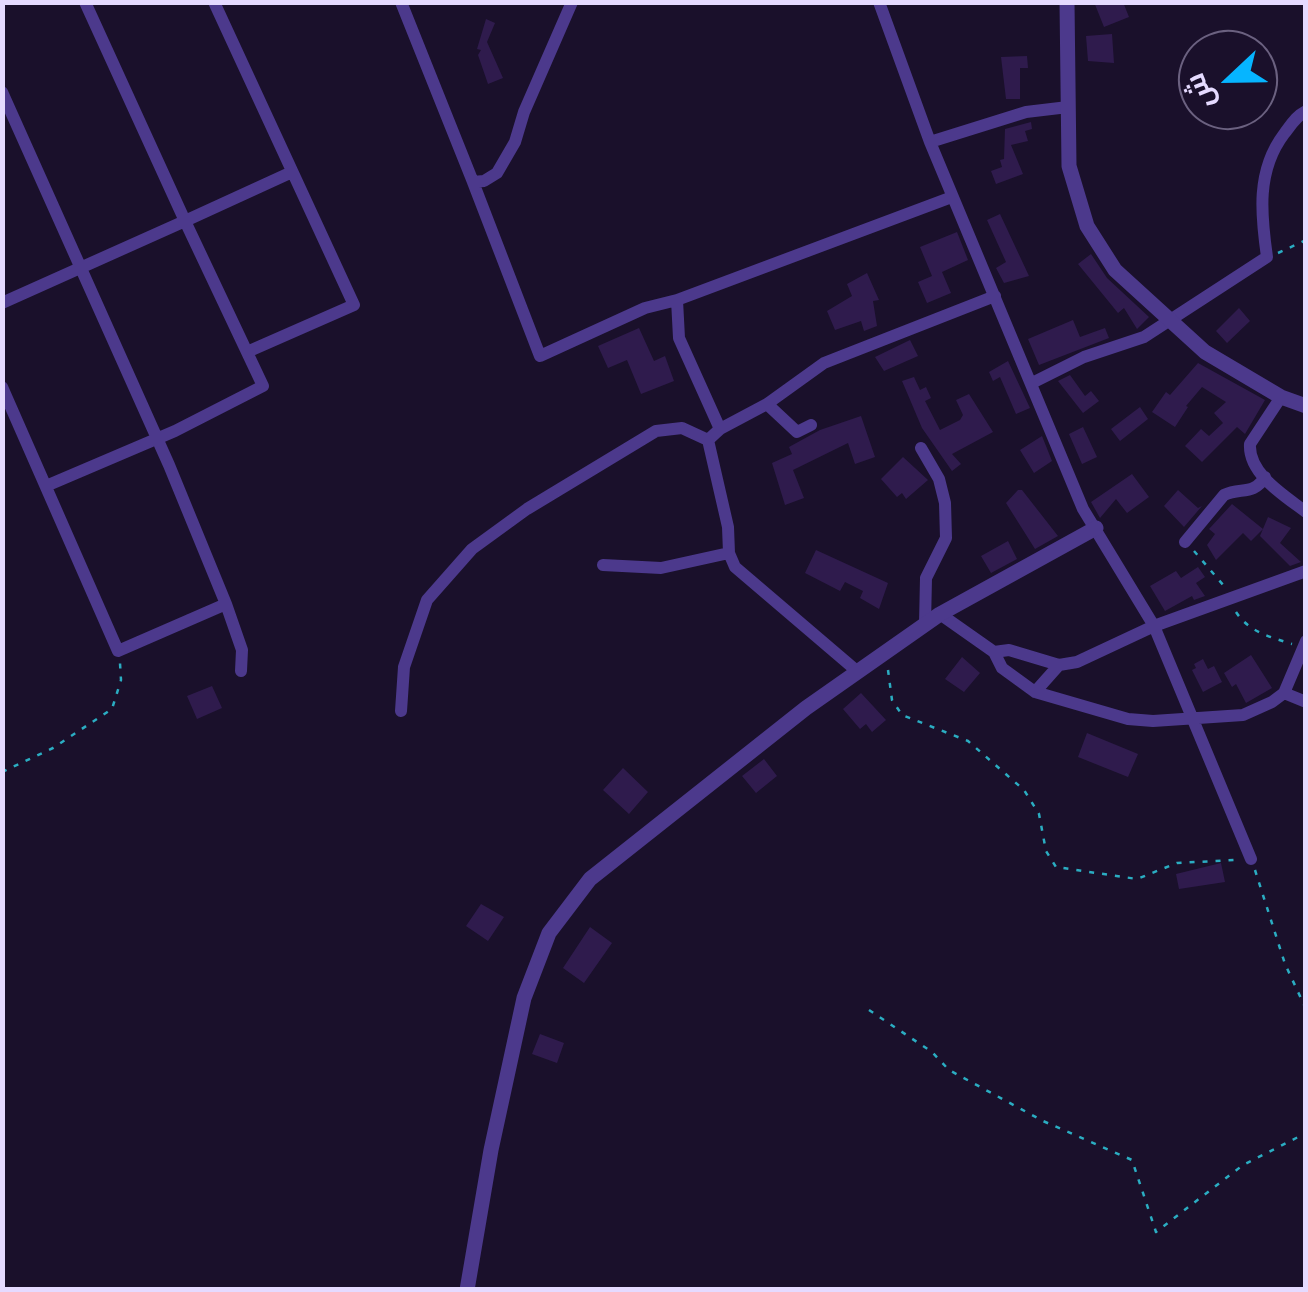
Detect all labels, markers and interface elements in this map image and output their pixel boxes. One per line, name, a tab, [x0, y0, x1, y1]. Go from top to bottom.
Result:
north arrow	[1178, 30, 1278, 130]
text: ش	[1179, 67, 1225, 114]

